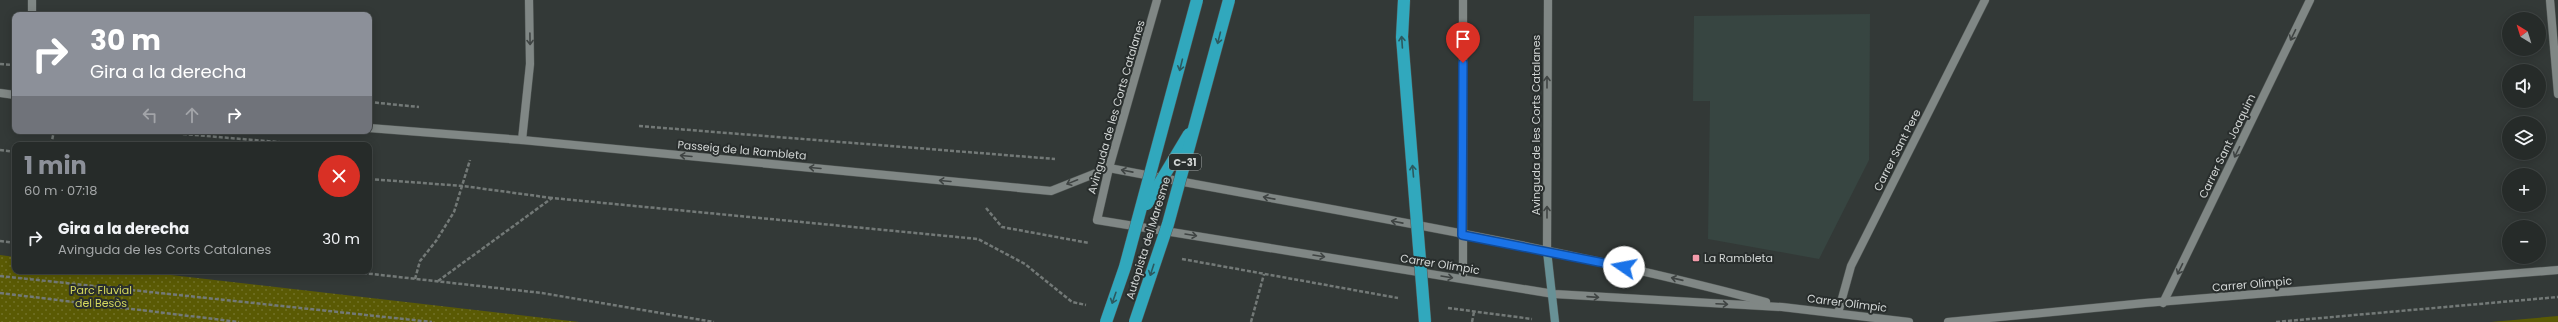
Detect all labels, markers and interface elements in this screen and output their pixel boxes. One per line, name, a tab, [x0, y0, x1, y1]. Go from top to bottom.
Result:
north arrow	[2502, 12, 2546, 56]
map controls	[2502, 12, 2546, 264]
street label: Avinguda de les Corts Catalanes	[1083, 18, 1149, 196]
text: 30 m	[90, 21, 161, 60]
pin	[1446, 22, 1480, 63]
icon: right	[24, 28, 76, 80]
icon: arrive	[1452, 28, 1474, 50]
one-way arrow	[2289, 29, 2297, 41]
one-way arrow	[1215, 31, 1223, 44]
one-way arrow	[526, 32, 534, 45]
street label: Avinguda de les Corts Catalanes	[1528, 35, 1544, 215]
one-way arrow	[1399, 36, 1406, 49]
one-way arrow	[1176, 58, 1184, 71]
text: Gira a la derecha	[90, 59, 246, 84]
button: sound	[2502, 64, 2546, 108]
one-way arrow	[1544, 76, 1551, 89]
street label: Carrer Sant Joaquim	[2195, 91, 2259, 201]
icon: left	[139, 104, 161, 126]
icon: ahead	[181, 104, 203, 126]
icon: right	[223, 104, 245, 126]
street label: Carrer Sant Pere	[1869, 106, 1925, 194]
button: layers	[2502, 116, 2546, 160]
street label: Passeig de la Rambleta	[677, 136, 807, 164]
one-way arrow	[2233, 146, 2240, 158]
text: 1 min	[24, 149, 87, 182]
one-way arrow	[680, 152, 693, 160]
road number: C-31	[1169, 154, 1201, 170]
button: close	[318, 155, 360, 197]
one-way arrow	[809, 165, 822, 172]
one-way arrow	[1409, 165, 1416, 178]
one-way arrow	[1121, 167, 1134, 175]
button: +	[2502, 168, 2546, 212]
street label: Autopista del Maresme	[1122, 175, 1174, 301]
one-way arrow	[939, 177, 952, 184]
one-way arrow	[1067, 179, 1079, 187]
text: 60 m · 07:18	[24, 181, 97, 200]
one-way arrow	[1263, 194, 1276, 202]
one-way arrow	[1543, 206, 1551, 219]
text: Gira a la derecha	[58, 218, 189, 239]
one-way arrow	[1390, 218, 1403, 226]
button: −	[2502, 220, 2546, 264]
icon: right	[24, 227, 46, 249]
text: 30 m	[322, 228, 360, 249]
one-way arrow	[1184, 231, 1197, 239]
text: Avinguda de les Corts Catalanes	[58, 240, 271, 259]
position arrow	[1603, 246, 1645, 288]
street label: Carrer Olímpic	[1399, 250, 1481, 278]
place label: La Rambleta	[1704, 250, 1773, 266]
one-way arrow	[1312, 252, 1325, 260]
marker: La Rambleta	[1691, 253, 1701, 263]
one-way arrow	[2176, 263, 2183, 275]
one-way arrow	[1148, 264, 1156, 276]
one-way arrow	[1440, 273, 1453, 281]
street label: Carrer Olímpic	[2211, 273, 2293, 295]
one-way arrow	[1670, 275, 1683, 283]
park label: Parc Fluvial del Besòs	[70, 282, 132, 311]
street label: Carrer Olímpic	[1806, 290, 1888, 316]
one-way arrow	[1110, 291, 1118, 303]
one-way arrow	[1586, 293, 1599, 300]
one-way arrow	[1715, 300, 1728, 307]

